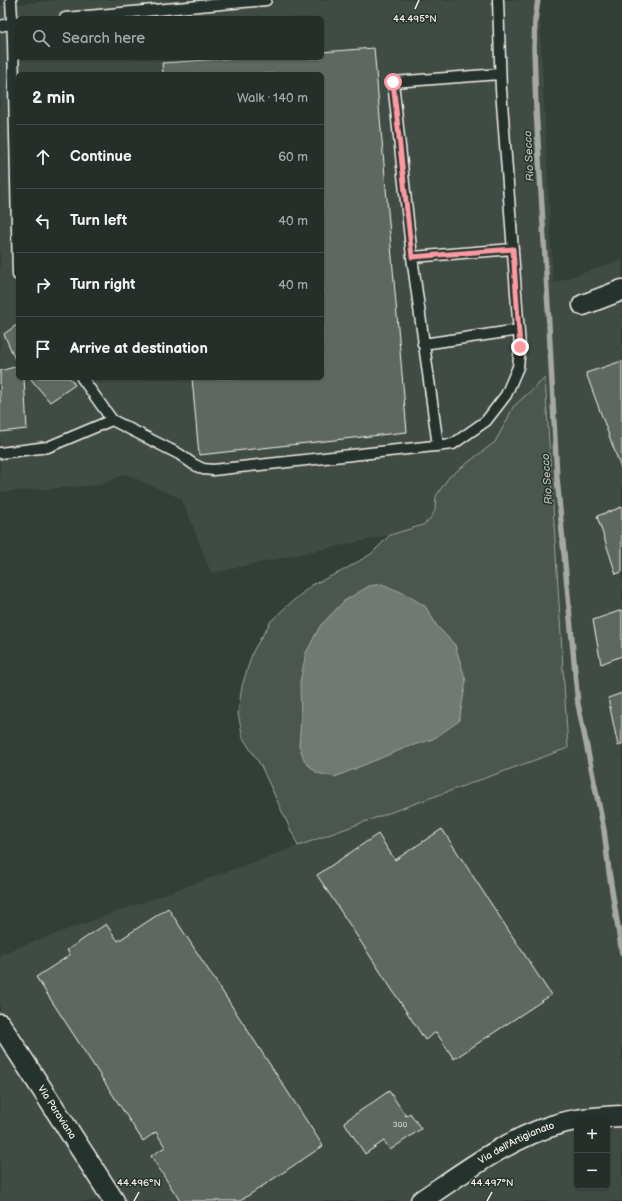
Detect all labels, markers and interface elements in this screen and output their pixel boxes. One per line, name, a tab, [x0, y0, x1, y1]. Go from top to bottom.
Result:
text: 44.495°N	[393, 13, 437, 25]
search box	[16, 16, 324, 60]
icon: search	[30, 27, 52, 49]
text: Search here	[62, 29, 145, 48]
route start	[384, 73, 402, 91]
text: 2 min	[32, 88, 75, 108]
text: Walk · 140 m	[237, 90, 308, 106]
water label: Rio Secco	[521, 130, 537, 182]
icon: ahead	[32, 146, 54, 168]
text: Continue	[70, 147, 132, 166]
text: 60 m	[278, 149, 308, 165]
icon: left	[32, 210, 54, 232]
text: Turn left	[70, 211, 127, 230]
text: 40 m	[278, 213, 308, 229]
icon: right	[32, 274, 54, 296]
text: Turn right	[70, 275, 135, 294]
text: 40 m	[278, 277, 308, 293]
icon: arrive	[32, 338, 54, 360]
route end	[511, 338, 529, 356]
text: Arrive at destination	[70, 339, 208, 358]
water label: Rio Secco	[539, 453, 555, 505]
street label: Via Paraviana	[35, 1083, 79, 1142]
map controls	[574, 1117, 610, 1189]
button: +	[574, 1117, 610, 1153]
street label: Via dell'Artigianato	[476, 1119, 556, 1167]
house number: 300	[393, 1120, 407, 1129]
button: −	[574, 1153, 610, 1189]
text: 44.496°N	[117, 1177, 161, 1189]
text: 44.497°N	[470, 1177, 514, 1189]

